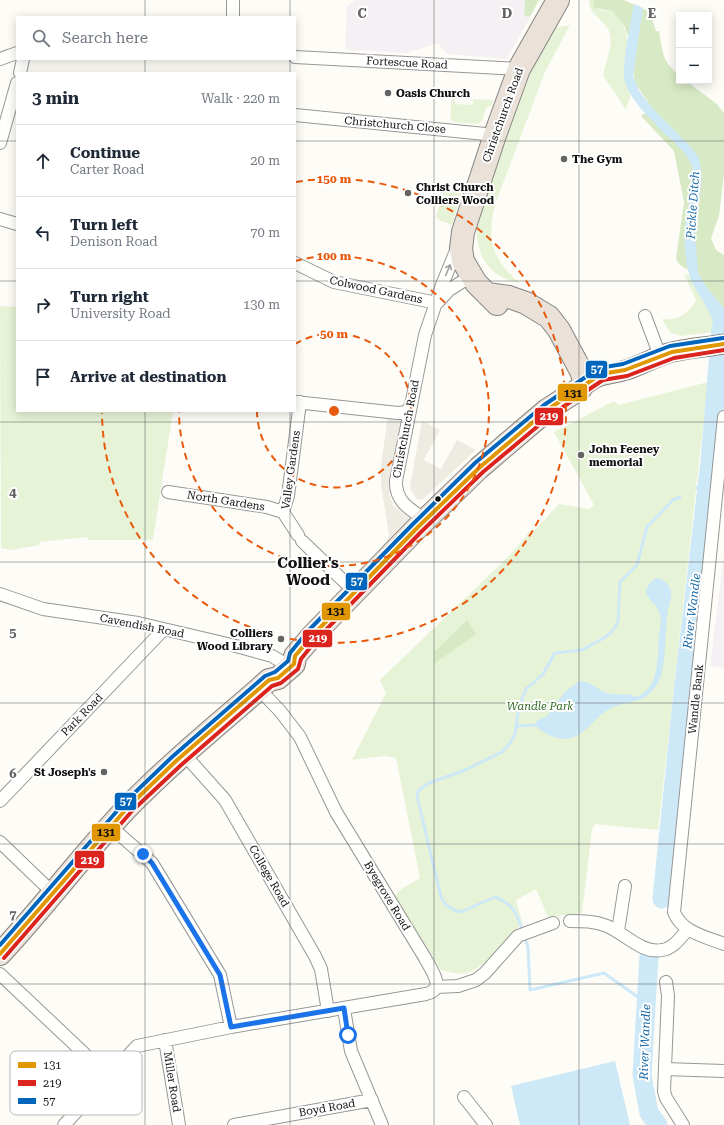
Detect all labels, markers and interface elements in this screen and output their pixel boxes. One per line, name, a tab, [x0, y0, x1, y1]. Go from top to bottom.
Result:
text: C	[357, 6, 367, 21]
text: D	[502, 6, 512, 21]
text: E	[648, 6, 656, 21]
map controls	[676, 12, 712, 84]
button: +	[676, 12, 712, 48]
search box	[16, 16, 296, 60]
icon: search	[30, 27, 52, 49]
text: Search here	[62, 29, 148, 47]
button: −	[676, 48, 712, 84]
street label: Fortescue Road	[366, 54, 448, 72]
street label: Christchurch Road	[480, 66, 526, 164]
place label: Oasis Church	[396, 87, 471, 100]
text: 3 min	[32, 88, 79, 108]
marker: Oasis Church	[383, 88, 393, 98]
text: Walk · 220 m	[201, 91, 280, 106]
street label: Christchurch Close	[344, 114, 446, 136]
text: Continue	[70, 144, 140, 162]
icon: ahead	[32, 150, 54, 172]
text: 20 m	[250, 153, 280, 168]
place label: The Gym	[572, 153, 623, 166]
marker: The Gym	[559, 154, 569, 164]
text: Carter Road	[70, 162, 144, 177]
water label: Pickle Ditch	[684, 171, 702, 240]
text: 150 m	[317, 172, 352, 186]
place label: Christ Church Colliers Wood	[416, 181, 495, 207]
marker: Christ Church Colliers Wood	[403, 188, 413, 198]
text: Turn left	[70, 216, 138, 234]
icon: left	[32, 222, 54, 244]
text: 70 m	[250, 225, 280, 240]
text: Denison Road	[70, 234, 158, 249]
text: 100 m	[317, 249, 352, 263]
one-way arrow	[444, 265, 452, 277]
street label: Colwood Gardens	[328, 274, 424, 306]
text: Turn right	[70, 288, 149, 306]
icon: right	[32, 294, 54, 316]
text: 130 m	[243, 297, 280, 312]
text: University Road	[70, 306, 171, 321]
text: 50 m	[320, 327, 348, 341]
line badge: 57	[585, 360, 608, 379]
text: 57	[591, 363, 603, 376]
icon: arrive	[32, 366, 54, 388]
text: Arrive at destination	[70, 368, 226, 386]
street label: Christchurch Road	[390, 379, 422, 479]
line badge: 131	[557, 383, 588, 402]
text: 131	[564, 387, 582, 400]
centre of rings	[327, 404, 341, 418]
line badge: 219	[534, 407, 564, 426]
text: 219	[540, 410, 558, 423]
street label: Valley Gardens	[279, 430, 303, 510]
place label: John Feeney memorial	[589, 443, 660, 469]
marker: John Feeney memorial	[576, 450, 586, 460]
text: 4	[9, 485, 17, 500]
street label: North Gardens	[186, 488, 266, 514]
unlabelled marker	[433, 494, 443, 504]
district label: Collier's Wood	[277, 554, 339, 589]
line badge: 57	[345, 572, 368, 591]
water label: River Wandle	[680, 573, 704, 650]
text: 57	[351, 575, 363, 588]
line badge: 131	[321, 602, 351, 621]
text: 131	[327, 605, 345, 618]
street label: Cavendish Road	[99, 611, 185, 641]
text: 5	[9, 625, 17, 640]
place label: Colliers Wood Library	[197, 627, 273, 653]
line badge: 219	[302, 629, 333, 648]
text: 219	[309, 632, 327, 645]
marker: Colliers Wood Library	[276, 634, 286, 644]
street label: Wandle Bank	[686, 663, 706, 735]
street label: Park Road	[59, 691, 105, 739]
park label: Wandle Park	[507, 700, 573, 713]
text: 6	[9, 766, 17, 781]
place label: St Joseph's	[34, 766, 96, 779]
marker: St Joseph's	[99, 767, 109, 777]
line badge: 57	[114, 792, 137, 811]
text: 57	[120, 795, 132, 808]
line badge: 131	[91, 823, 121, 842]
text: 131	[97, 826, 115, 839]
street label: College Road	[246, 843, 292, 909]
route end	[134, 845, 152, 863]
line badge: 219	[74, 850, 105, 869]
text: 219	[81, 854, 99, 867]
street label: Byegrove Road	[361, 859, 413, 933]
text: 7	[9, 907, 17, 922]
water label: River Wandle	[637, 1004, 653, 1081]
route start	[339, 1026, 357, 1044]
legend	[10, 1051, 142, 1115]
street label: Miller Road	[161, 1051, 183, 1113]
text: 131	[43, 1059, 61, 1072]
text: 219	[43, 1077, 61, 1090]
text: 57	[43, 1095, 55, 1108]
street label: Boyd Road	[298, 1097, 356, 1119]

